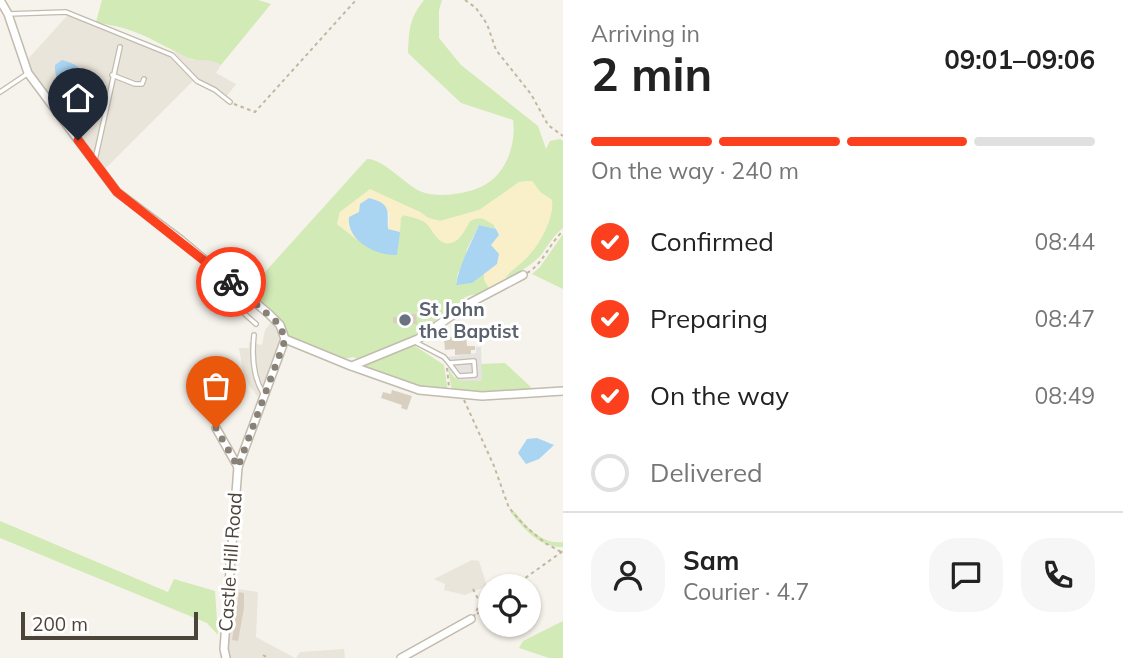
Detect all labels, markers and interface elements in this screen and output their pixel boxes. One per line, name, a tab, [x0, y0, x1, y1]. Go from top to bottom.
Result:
text: Arriving in	[591, 19, 700, 48]
text: 09:01–09:06	[944, 43, 1095, 76]
text: 2 min	[591, 45, 712, 103]
pin	[48, 68, 108, 140]
icon: home	[59, 79, 97, 117]
text: On the way · 240 m	[591, 156, 799, 185]
icon: check	[591, 223, 629, 261]
text: Confirmed	[650, 225, 774, 258]
text: 08:44	[1035, 227, 1095, 256]
courier	[196, 247, 266, 317]
icon: bike	[212, 263, 250, 301]
place label: St John the Baptist	[419, 297, 519, 343]
icon: check	[591, 300, 629, 338]
text: Preparing	[650, 302, 768, 335]
text: 08:47	[1035, 304, 1095, 333]
marker: St John the Baptist	[397, 312, 413, 328]
pin	[186, 356, 246, 428]
icon: bag	[197, 367, 235, 405]
icon: check	[591, 377, 629, 415]
text: On the way	[650, 379, 789, 412]
text: 08:49	[1035, 381, 1095, 410]
text: Delivered	[650, 456, 763, 489]
street label: Castle Hill Road	[213, 492, 247, 632]
button: person	[591, 538, 665, 612]
button: chat	[929, 538, 1003, 612]
button: phone	[1021, 538, 1095, 612]
text: Sam	[683, 544, 739, 577]
map controls	[478, 574, 541, 637]
button: locate	[478, 574, 541, 637]
text: Courier · 4.7	[683, 577, 809, 606]
scale bar	[21, 609, 198, 641]
text: 200 m	[32, 612, 88, 636]

